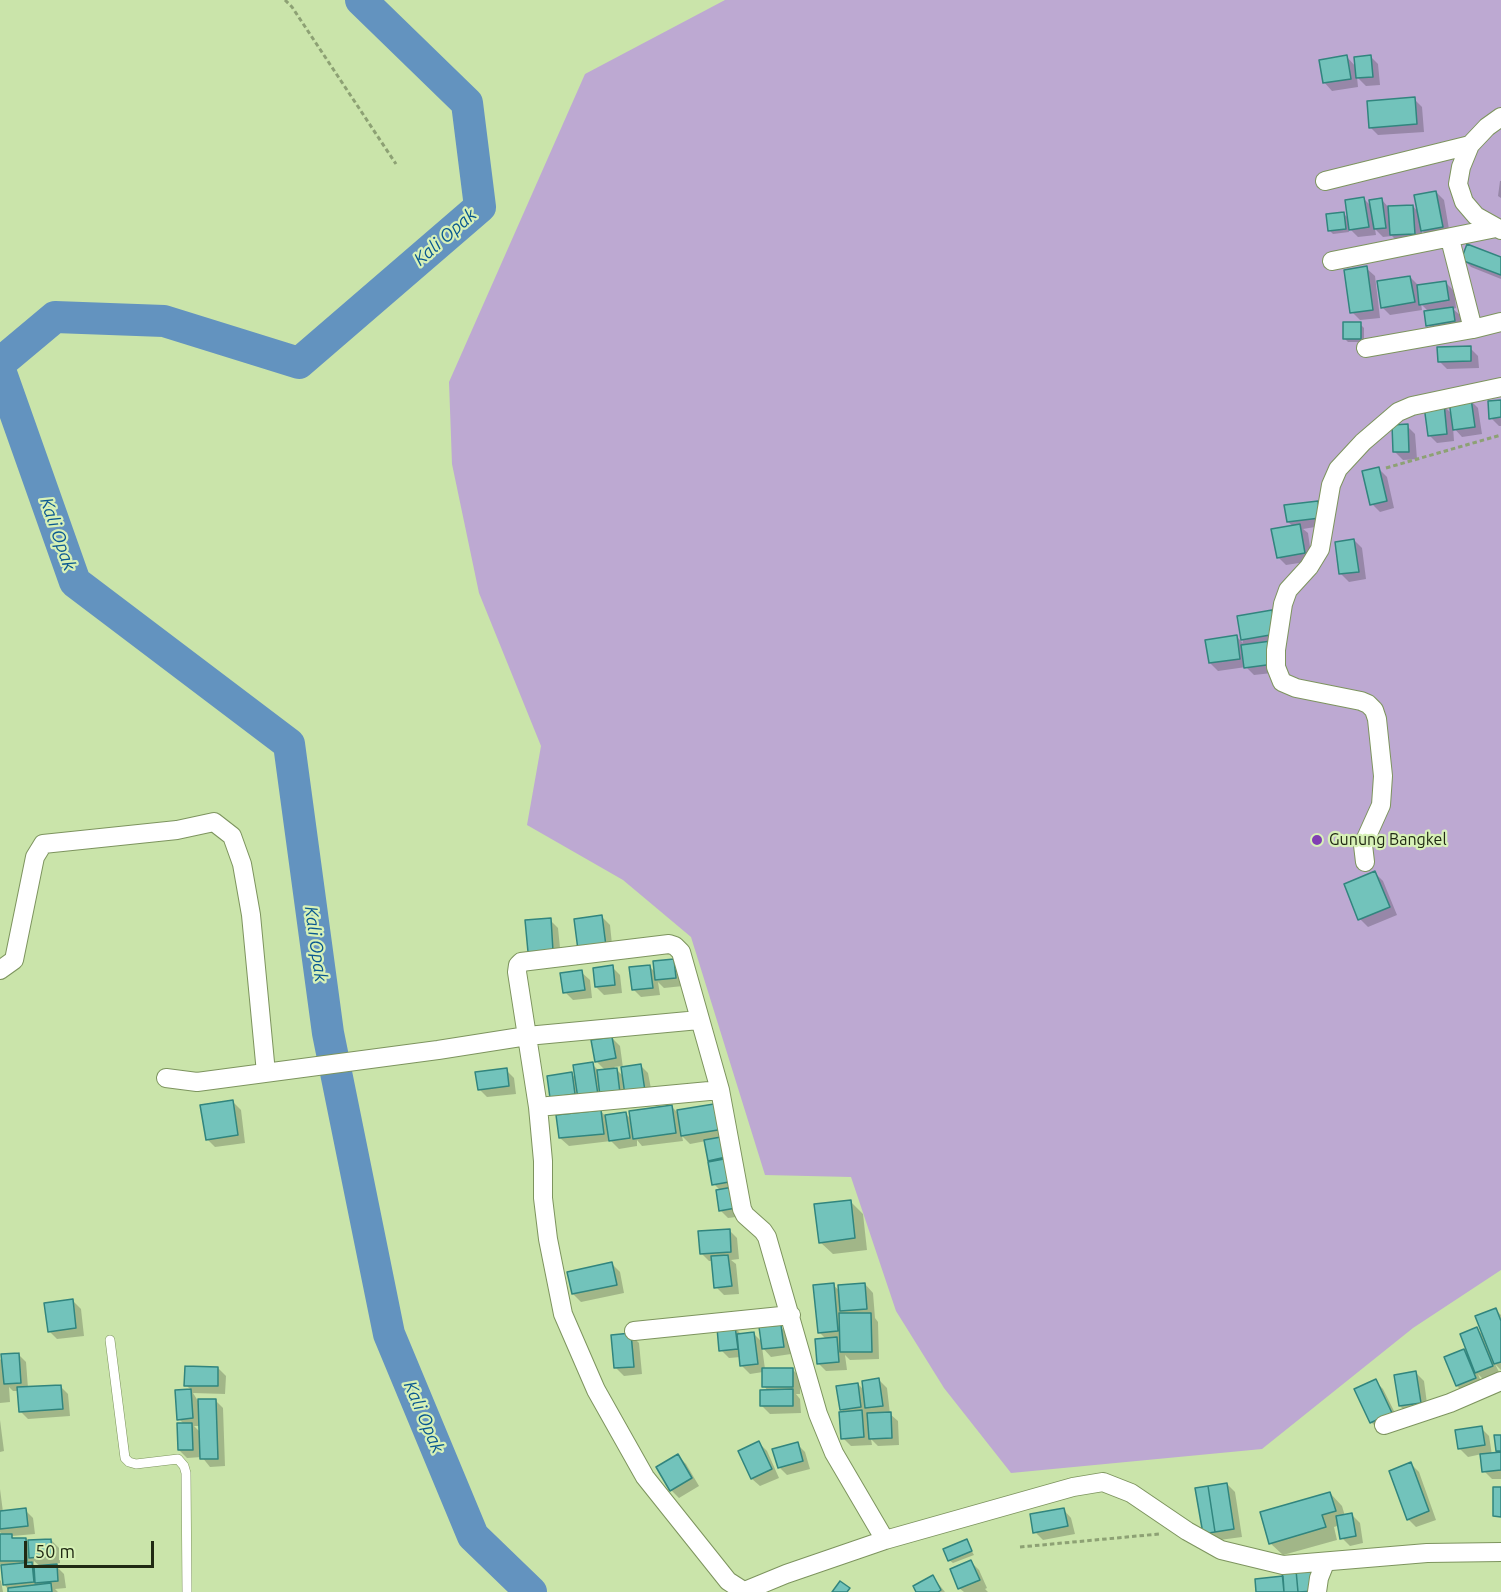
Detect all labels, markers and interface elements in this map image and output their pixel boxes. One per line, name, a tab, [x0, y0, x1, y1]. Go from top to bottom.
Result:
water label: Kali Opak	[409, 204, 481, 270]
water label: Kali Opak	[35, 494, 81, 574]
place label: Gunung Bangkel	[1329, 830, 1447, 850]
marker: Gunung Bangkel	[1310, 833, 1324, 847]
water label: Kali Opak	[300, 905, 332, 983]
water label: Kali Opak	[399, 1378, 449, 1456]
scale bar	[27, 1529, 158, 1567]
text: 50 m	[35, 1541, 75, 1561]

